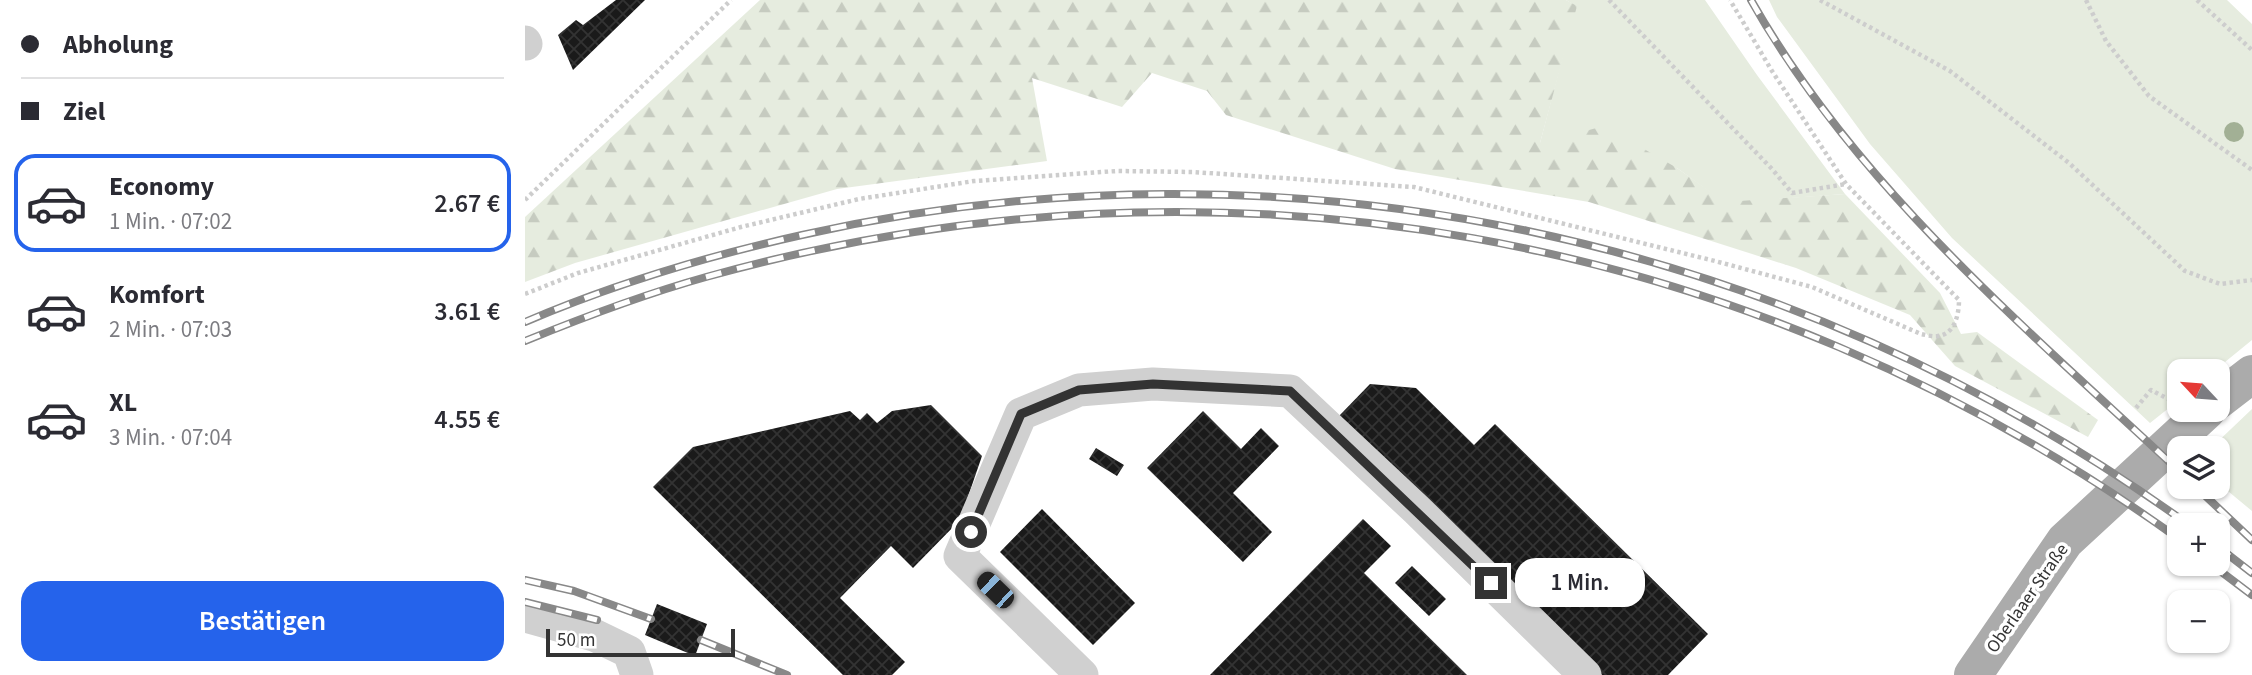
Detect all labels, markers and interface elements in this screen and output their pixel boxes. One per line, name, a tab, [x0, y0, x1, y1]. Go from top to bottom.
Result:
text: Abholung	[63, 26, 173, 63]
text: Ziel	[63, 93, 105, 130]
text: Economy	[109, 168, 214, 205]
icon: car	[25, 172, 88, 235]
text: 2.67 €	[434, 185, 500, 222]
text: 1 Min. · 07:02	[109, 205, 232, 238]
text: Komfort	[109, 276, 205, 313]
icon: car	[25, 280, 88, 343]
text: 3.61 €	[434, 293, 500, 330]
text: 2 Min. · 07:03	[109, 313, 232, 346]
north arrow	[2167, 359, 2229, 422]
map controls	[2167, 359, 2230, 653]
text: XL	[109, 384, 137, 421]
icon: car	[25, 388, 88, 451]
text: 4.55 €	[434, 401, 500, 438]
text: 3 Min. · 07:04	[109, 421, 232, 454]
button: layers	[2167, 436, 2230, 499]
button: +	[2167, 513, 2230, 576]
route start	[955, 516, 987, 548]
street label: Oberlaaer Straße	[1980, 539, 2074, 658]
callout: 1 Min.	[1515, 558, 1645, 608]
text: 1 Min.	[1551, 566, 1609, 599]
route end	[1475, 567, 1507, 599]
car	[973, 568, 1018, 612]
button: Bestätigen	[21, 581, 504, 661]
button: −	[2167, 590, 2230, 653]
scale bar	[546, 626, 735, 658]
text: 50 m	[557, 627, 595, 654]

